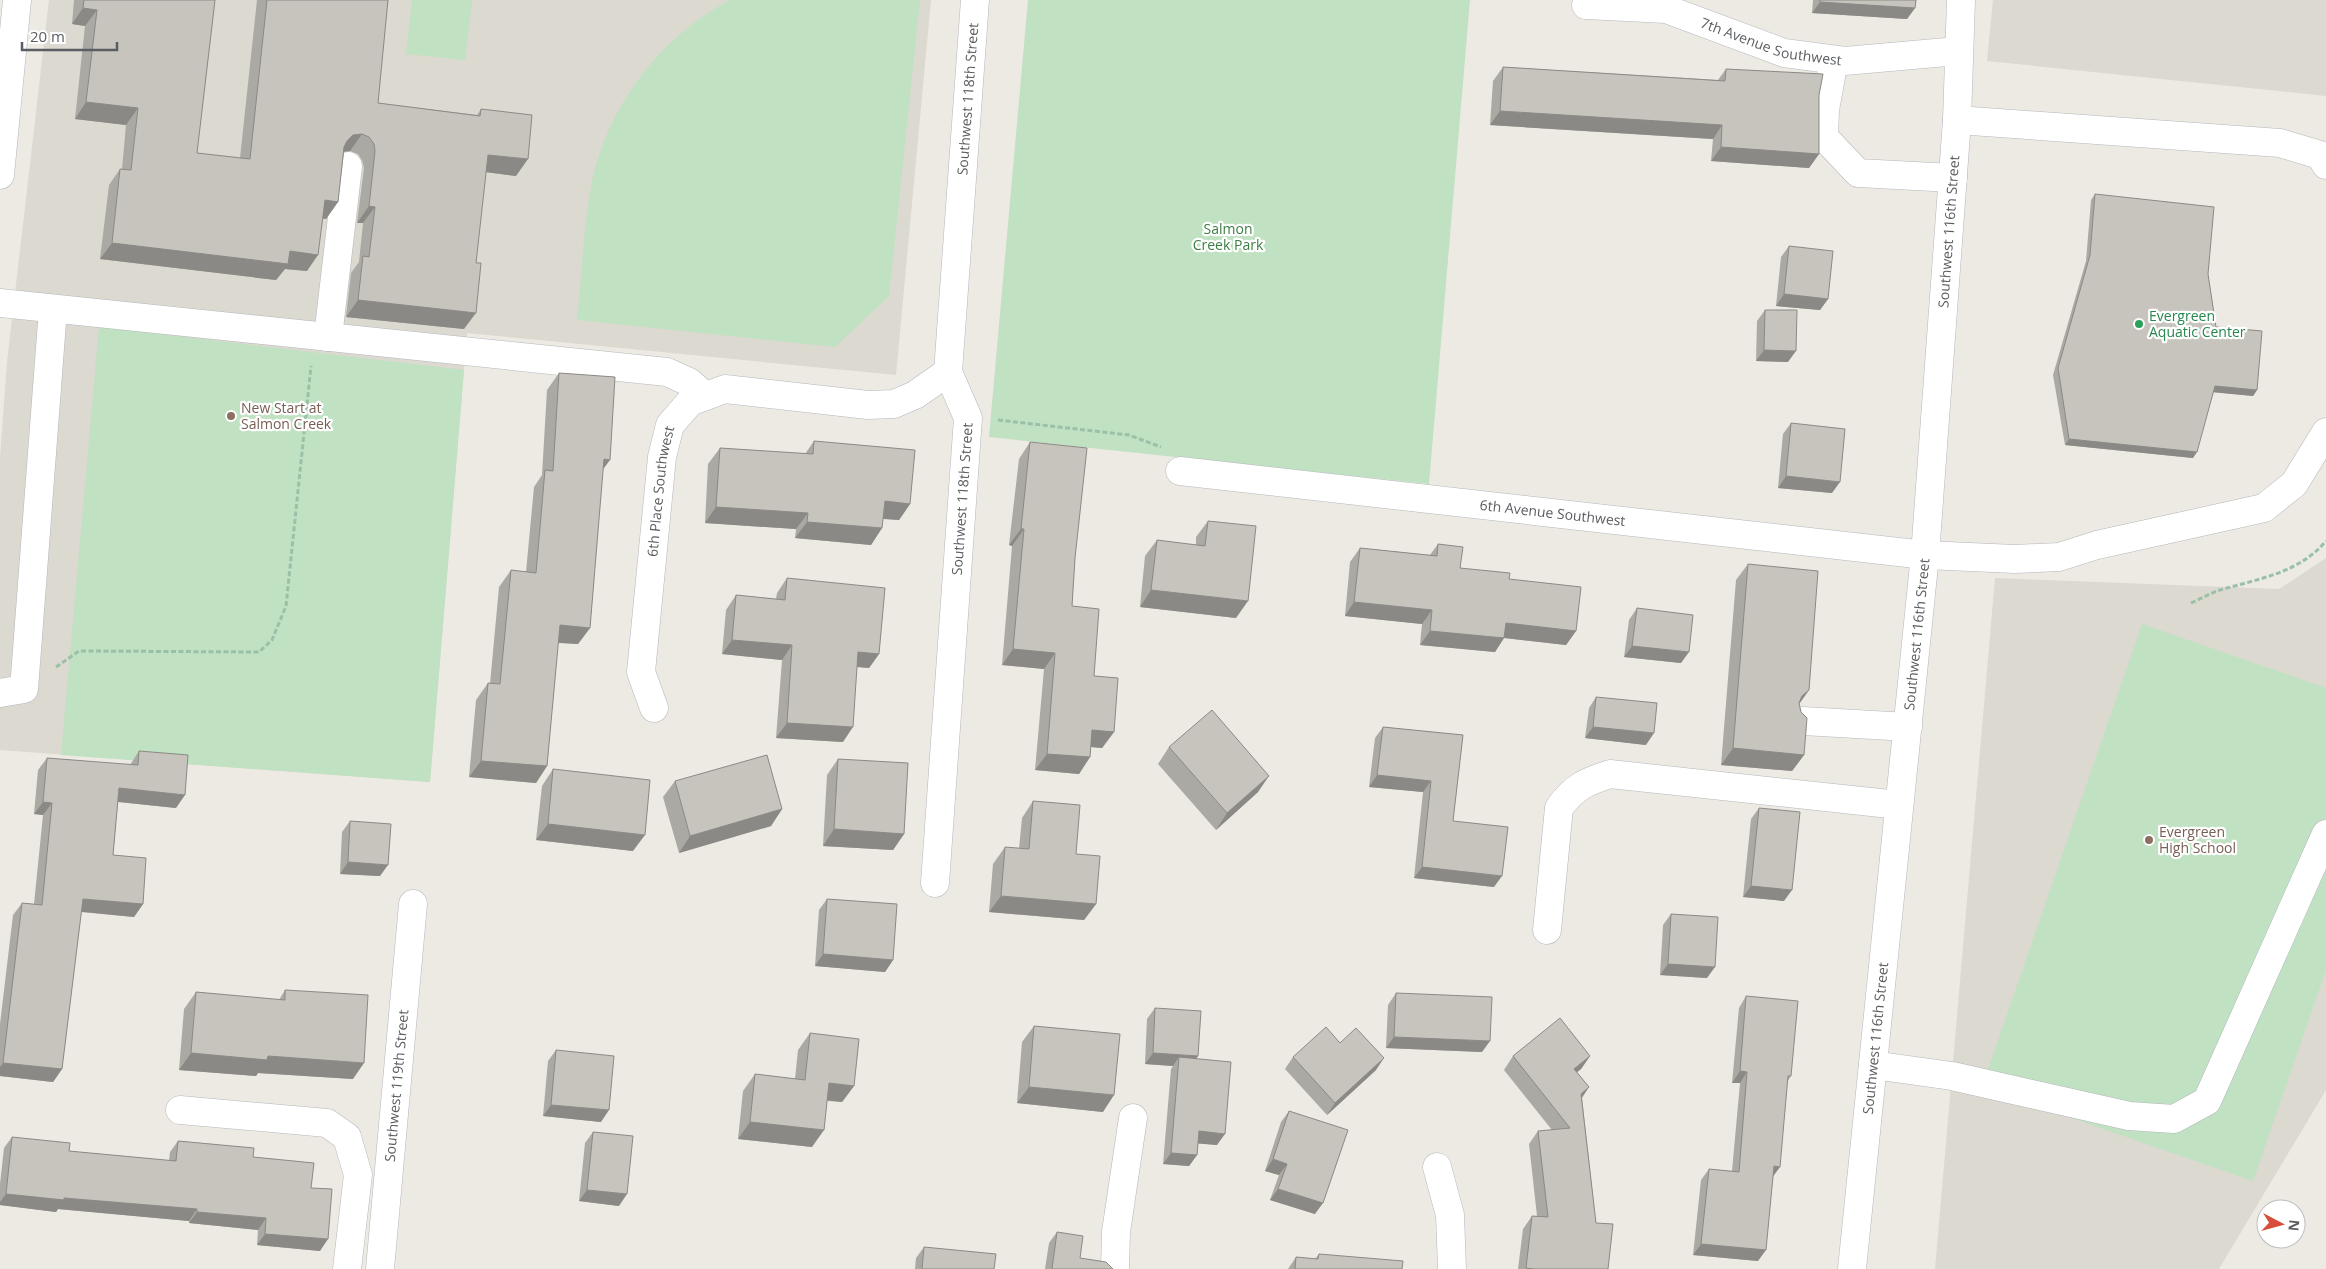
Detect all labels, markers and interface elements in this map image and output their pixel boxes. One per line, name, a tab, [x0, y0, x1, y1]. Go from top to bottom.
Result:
street label: 7th Avenue Southwest	[1698, 13, 1843, 69]
scale bar	[22, 20, 118, 52]
street label: Southwest 118th Street	[952, 22, 982, 176]
text: 20 m	[30, 26, 65, 46]
street label: Southwest 116th Street	[1933, 155, 1963, 308]
park label: Salmon Creek Park	[1193, 219, 1264, 254]
place label: Evergreen Aquatic Center	[2149, 306, 2246, 341]
marker: Evergreen Aquatic Center	[2133, 318, 2145, 330]
place label: New Start at Salmon Creek	[241, 398, 332, 433]
marker: New Start at Salmon Creek	[225, 410, 237, 422]
street label: Southwest 118th Street	[947, 422, 977, 576]
street label: 6th Place Southwest	[642, 424, 678, 558]
street label: 6th Avenue Southwest	[1479, 495, 1626, 530]
street label: Southwest 116th Street	[1899, 557, 1934, 711]
place label: Evergreen High School	[2159, 822, 2236, 857]
marker: Evergreen High School	[2143, 834, 2155, 846]
street label: Southwest 116th Street	[1858, 961, 1892, 1115]
street label: Southwest 119th Street	[380, 1009, 412, 1163]
north arrow	[2256, 1199, 2306, 1249]
text: N	[2284, 1219, 2304, 1232]

